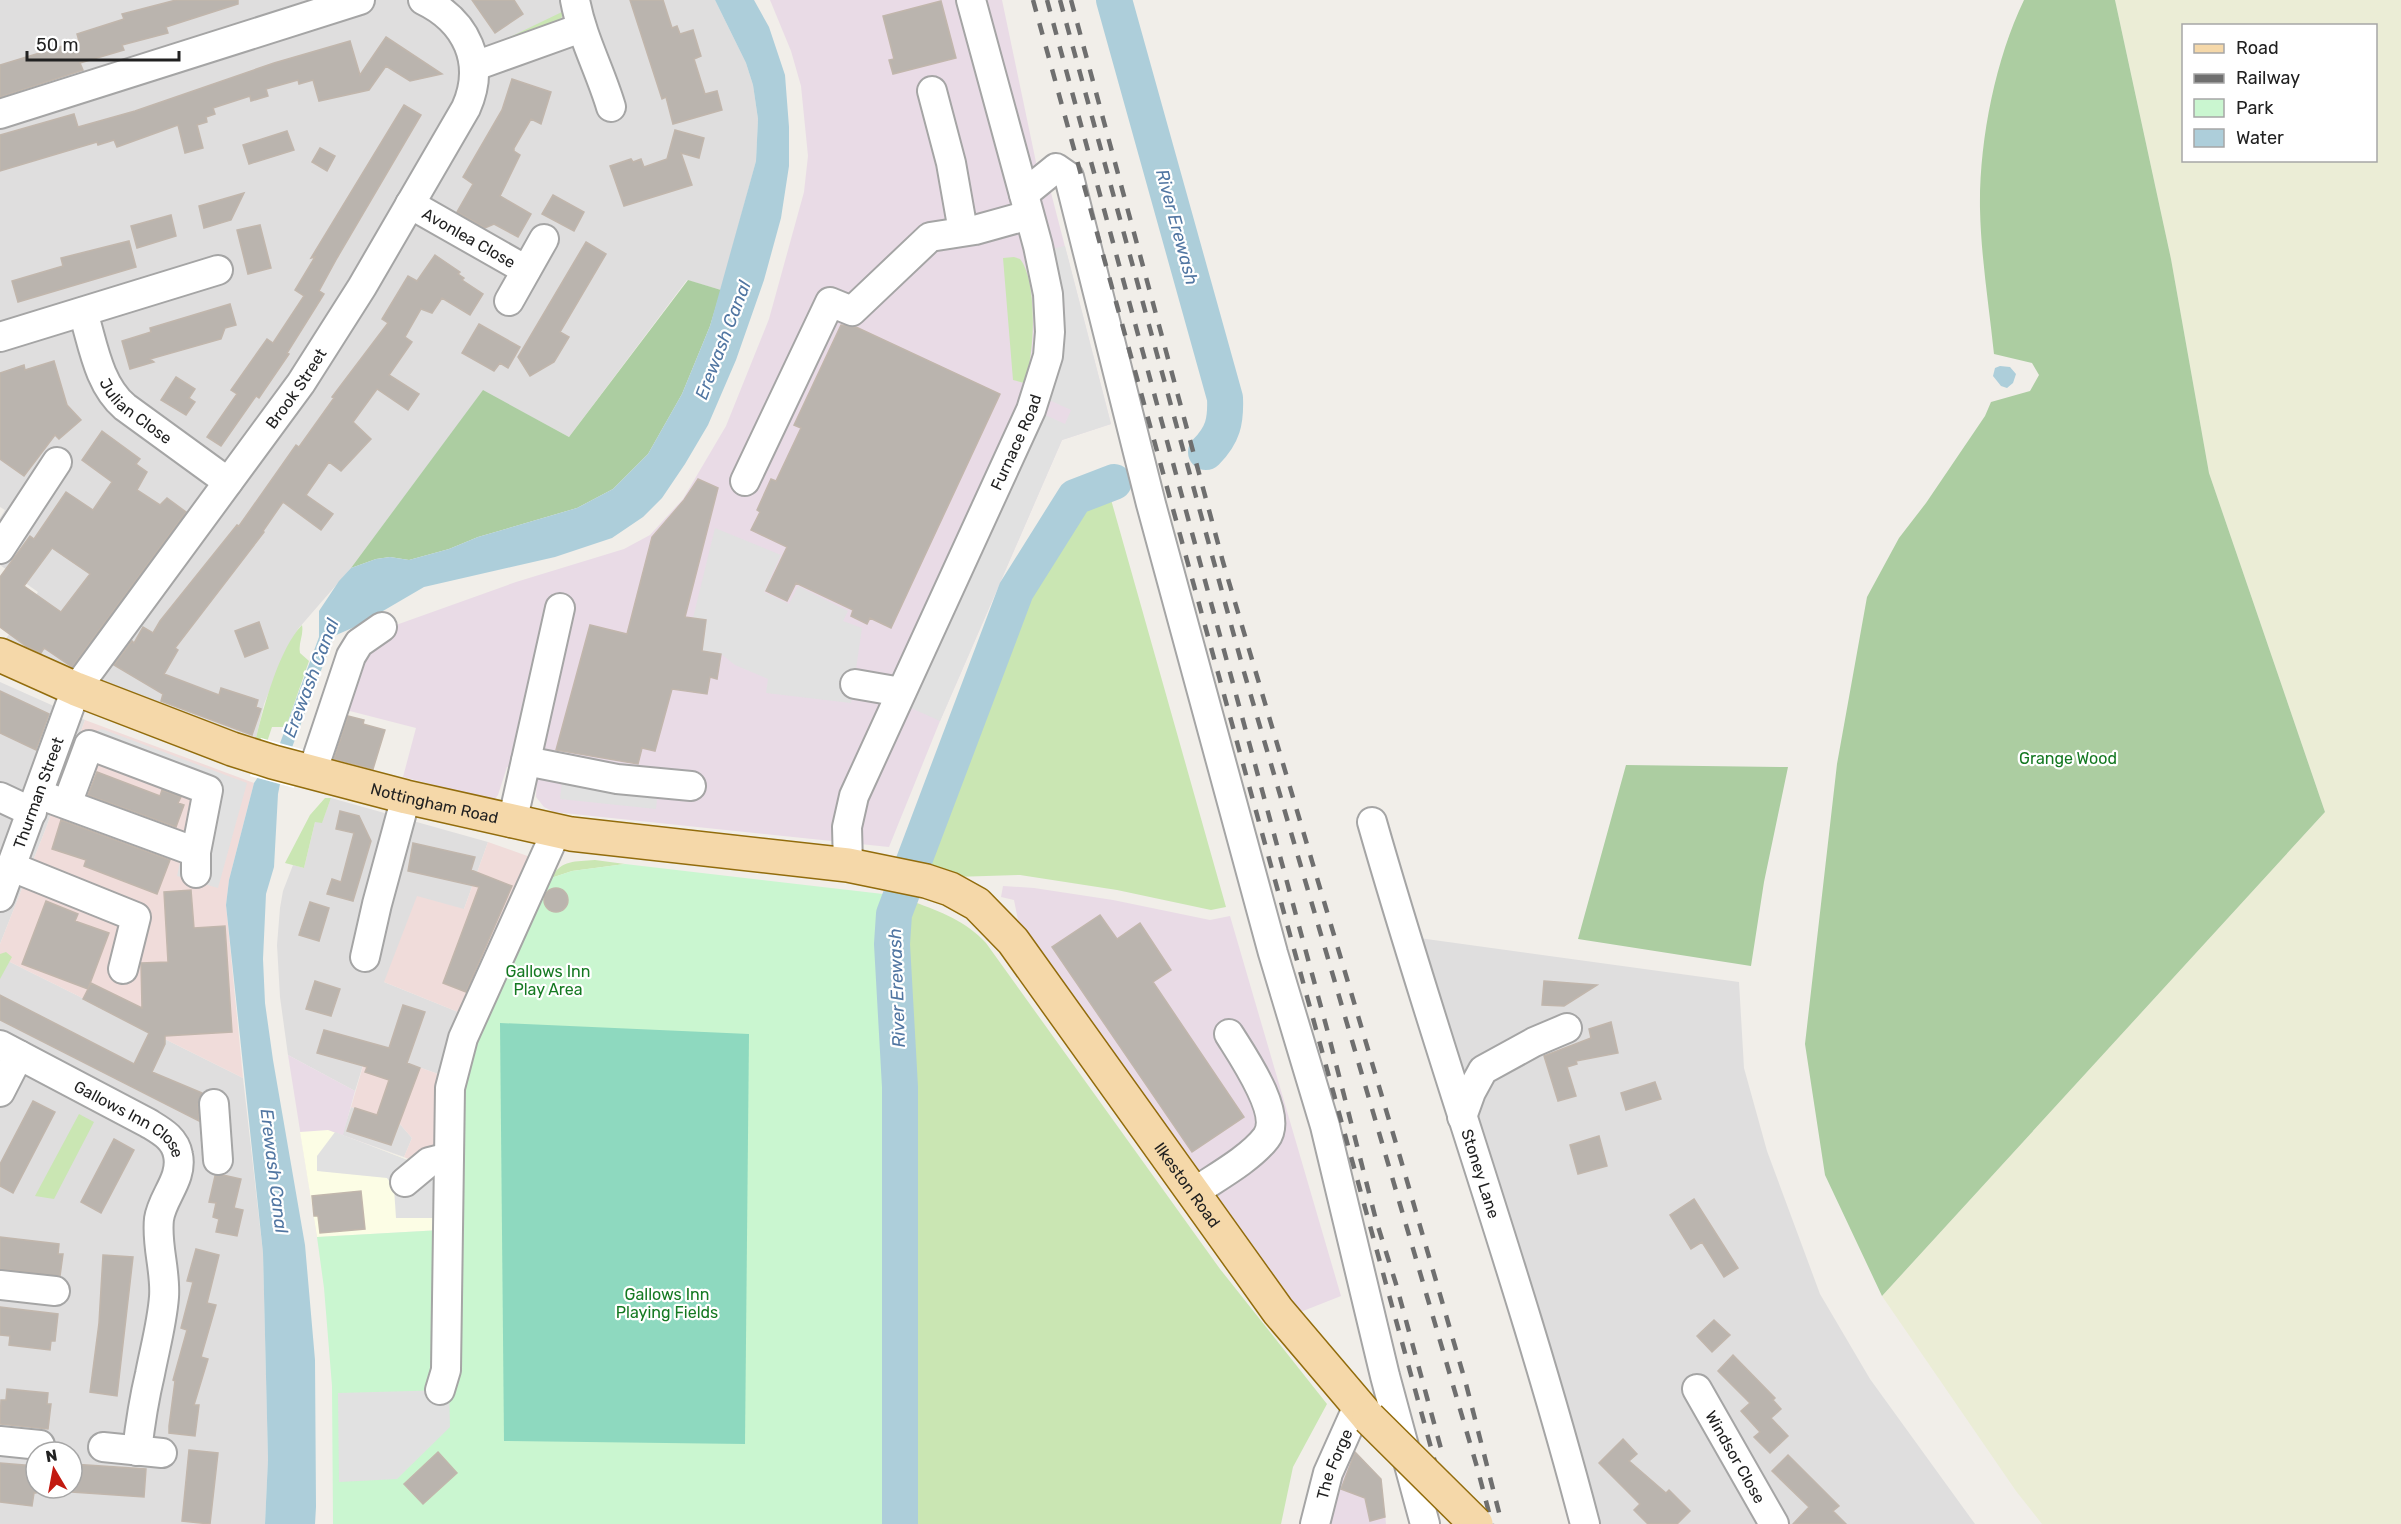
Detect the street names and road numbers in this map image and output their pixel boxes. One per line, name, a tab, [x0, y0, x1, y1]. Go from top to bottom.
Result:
street label: Avonlea Close	[419, 204, 519, 272]
street label: Brook Street	[261, 345, 330, 432]
street label: Julian Close	[96, 375, 176, 448]
street label: Furnace Road	[986, 392, 1045, 493]
street label: Thurman Street	[9, 734, 67, 851]
street label: Nottingham Road	[369, 779, 500, 827]
street label: Gallows Inn Close	[71, 1076, 188, 1159]
street label: Stoney Lane	[1458, 1127, 1504, 1221]
street label: Ilkeston Road	[1151, 1138, 1224, 1231]
street label: Windsor Close	[1702, 1407, 1770, 1507]
street label: The Forge	[1312, 1426, 1356, 1501]

